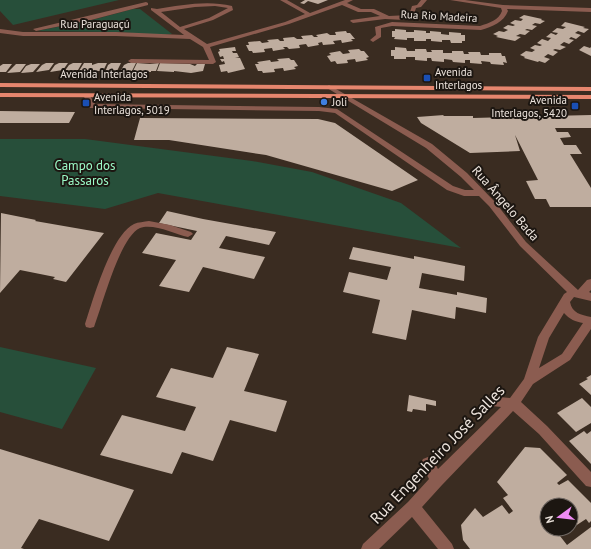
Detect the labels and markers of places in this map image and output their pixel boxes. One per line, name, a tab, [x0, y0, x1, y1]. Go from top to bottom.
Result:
place label: Avenida Interlagos	[435, 65, 483, 92]
marker: Avenida Interlagos	[422, 73, 432, 83]
place label: Avenida Interlagos, 5019	[94, 90, 170, 117]
place label: Avenida Interlagos, 5420	[491, 93, 567, 120]
place label: Joli	[331, 95, 347, 109]
marker: Joli	[319, 97, 329, 107]
marker: Avenida Interlagos, 5019	[81, 98, 91, 108]
marker: Avenida Interlagos, 5420	[570, 101, 580, 111]

